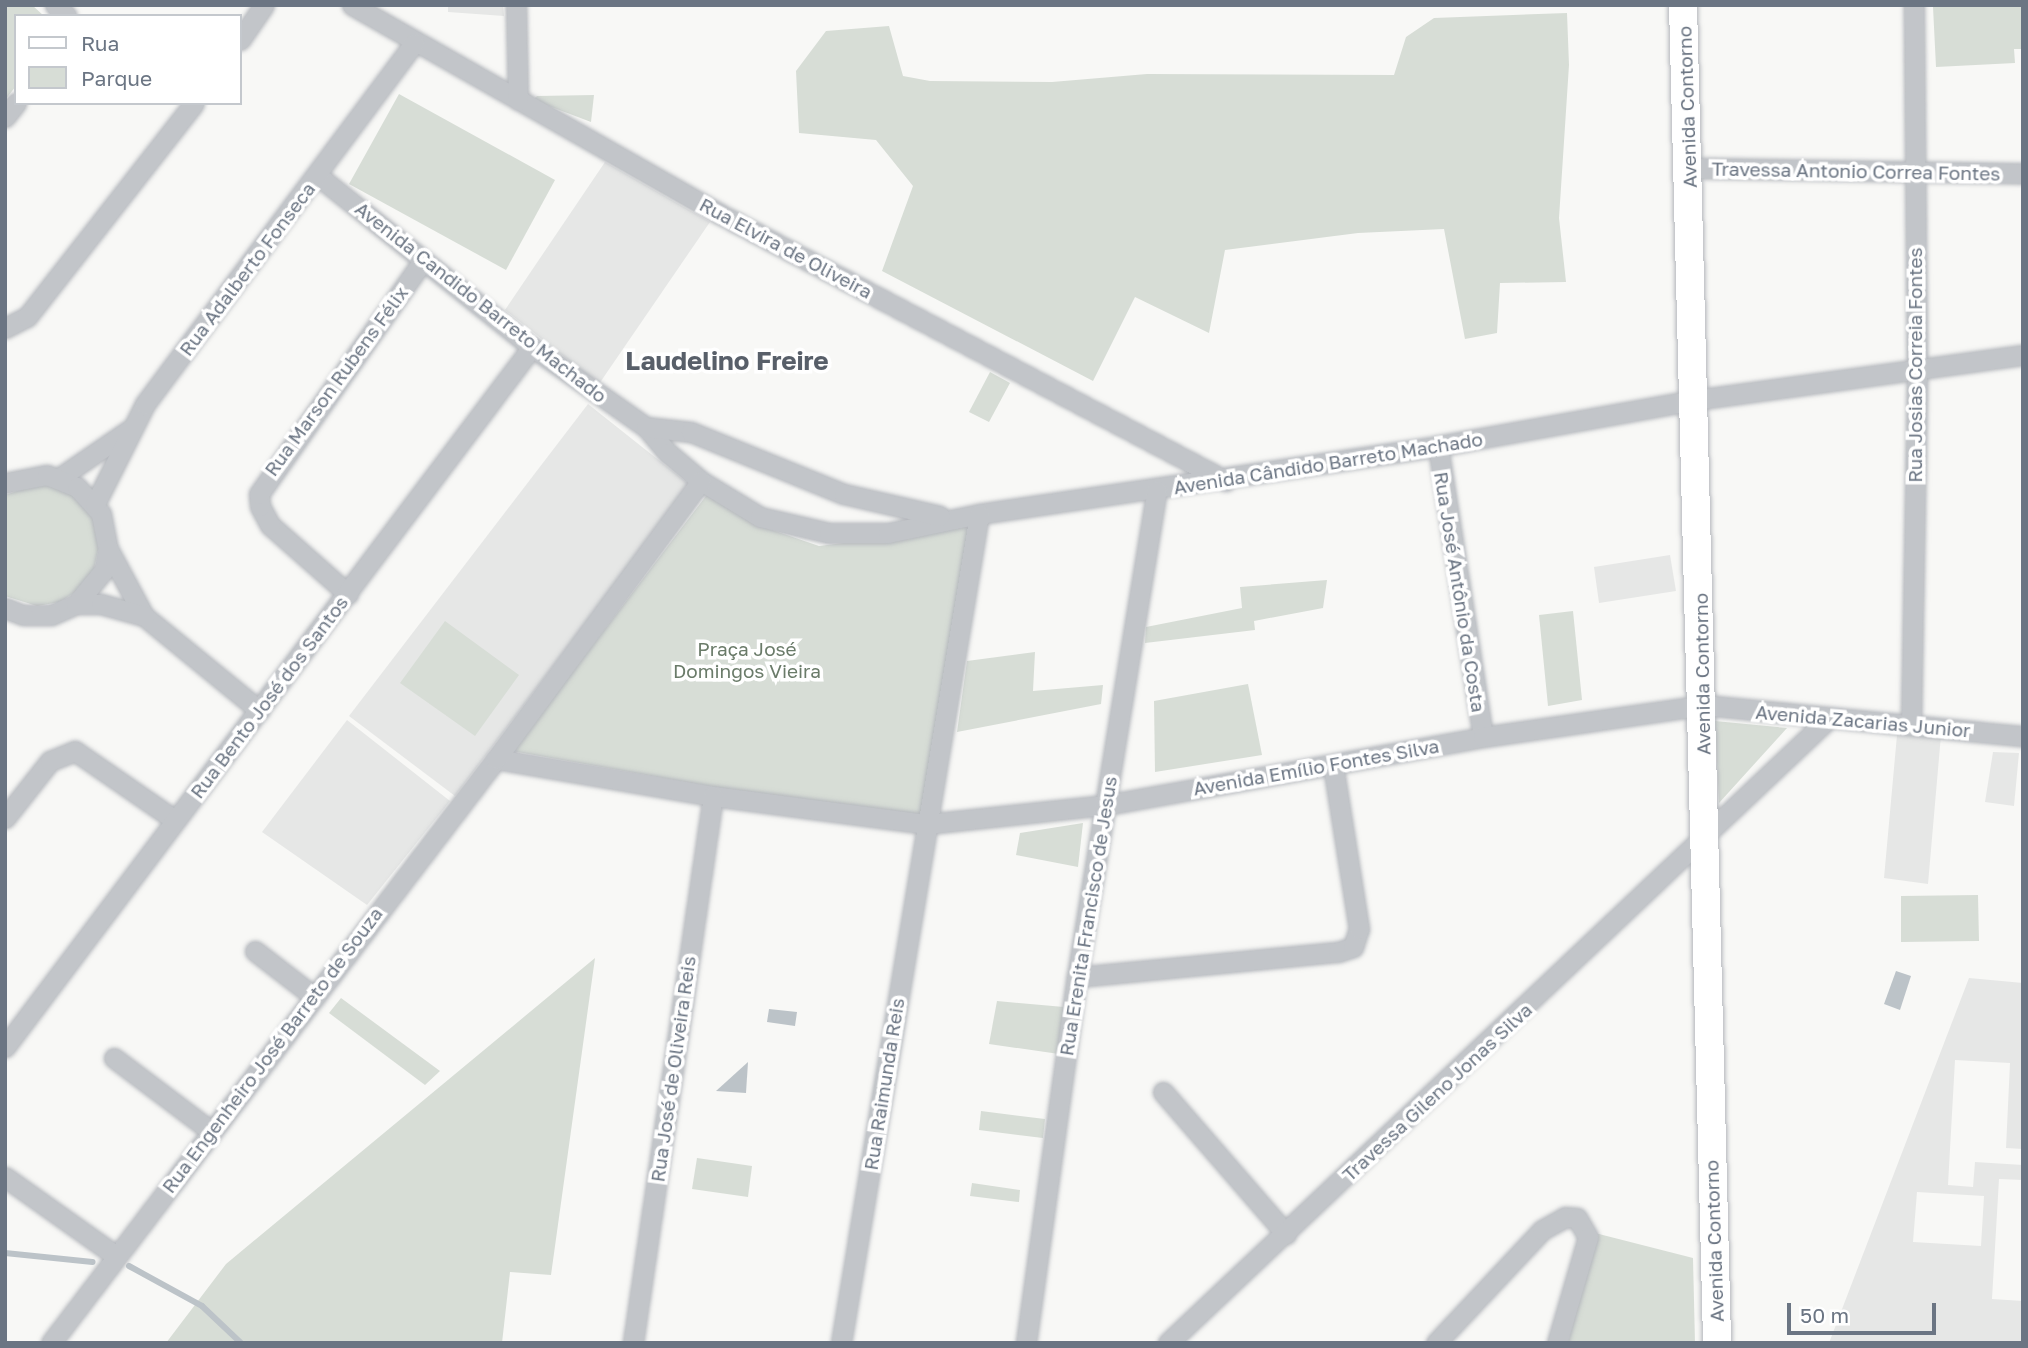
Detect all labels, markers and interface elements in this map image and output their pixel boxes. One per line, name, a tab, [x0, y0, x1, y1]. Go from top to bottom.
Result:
legend	[14, 14, 242, 105]
street label: Avenida Contorno	[1673, 26, 1701, 188]
text: Rua	[81, 30, 119, 56]
text: Parque	[81, 65, 152, 91]
street label: Travessa Antonio Correa Fontes	[1711, 157, 2001, 185]
street label: Rua Adalberto Fonseca	[174, 178, 320, 360]
street label: Rua Elvira de Oliveira	[696, 193, 876, 303]
street label: Avenida Candido Barreto Machado	[351, 197, 611, 407]
street label: Rua Josias Correia Fontes	[1904, 247, 1926, 483]
street label: Rua Marson Rubens Félix	[260, 282, 412, 480]
district label: Laudelino Freire	[625, 345, 829, 377]
street label: Avenida Cândido Barreto Machado	[1172, 427, 1484, 499]
street label: Rua José Antônio da Costa	[1430, 470, 1490, 714]
street label: Rua Bento José dos Santos	[185, 591, 353, 803]
street label: Avenida Contorno	[1689, 593, 1715, 755]
park label: Praça José Domingos Vieira	[673, 638, 821, 682]
street label: Avenida Zacarias Junior	[1755, 700, 1971, 742]
street label: Avenida Emílio Fontes Silva	[1191, 734, 1441, 800]
street label: Rua Erenita Francisco de Jesus	[1055, 775, 1121, 1057]
street label: Rua Engenheiro José Barreto de Souza	[157, 903, 387, 1197]
street label: Rua José de Oliveira Reis	[646, 955, 700, 1183]
street label: Rua Raimunda Reis	[859, 996, 909, 1172]
street label: Travessa Gileno Jonas Silva	[1338, 998, 1536, 1186]
street label: Avenida Contorno	[1700, 1160, 1728, 1322]
scale bar	[1790, 1288, 1939, 1332]
text: 50 m	[1800, 1302, 1849, 1328]

